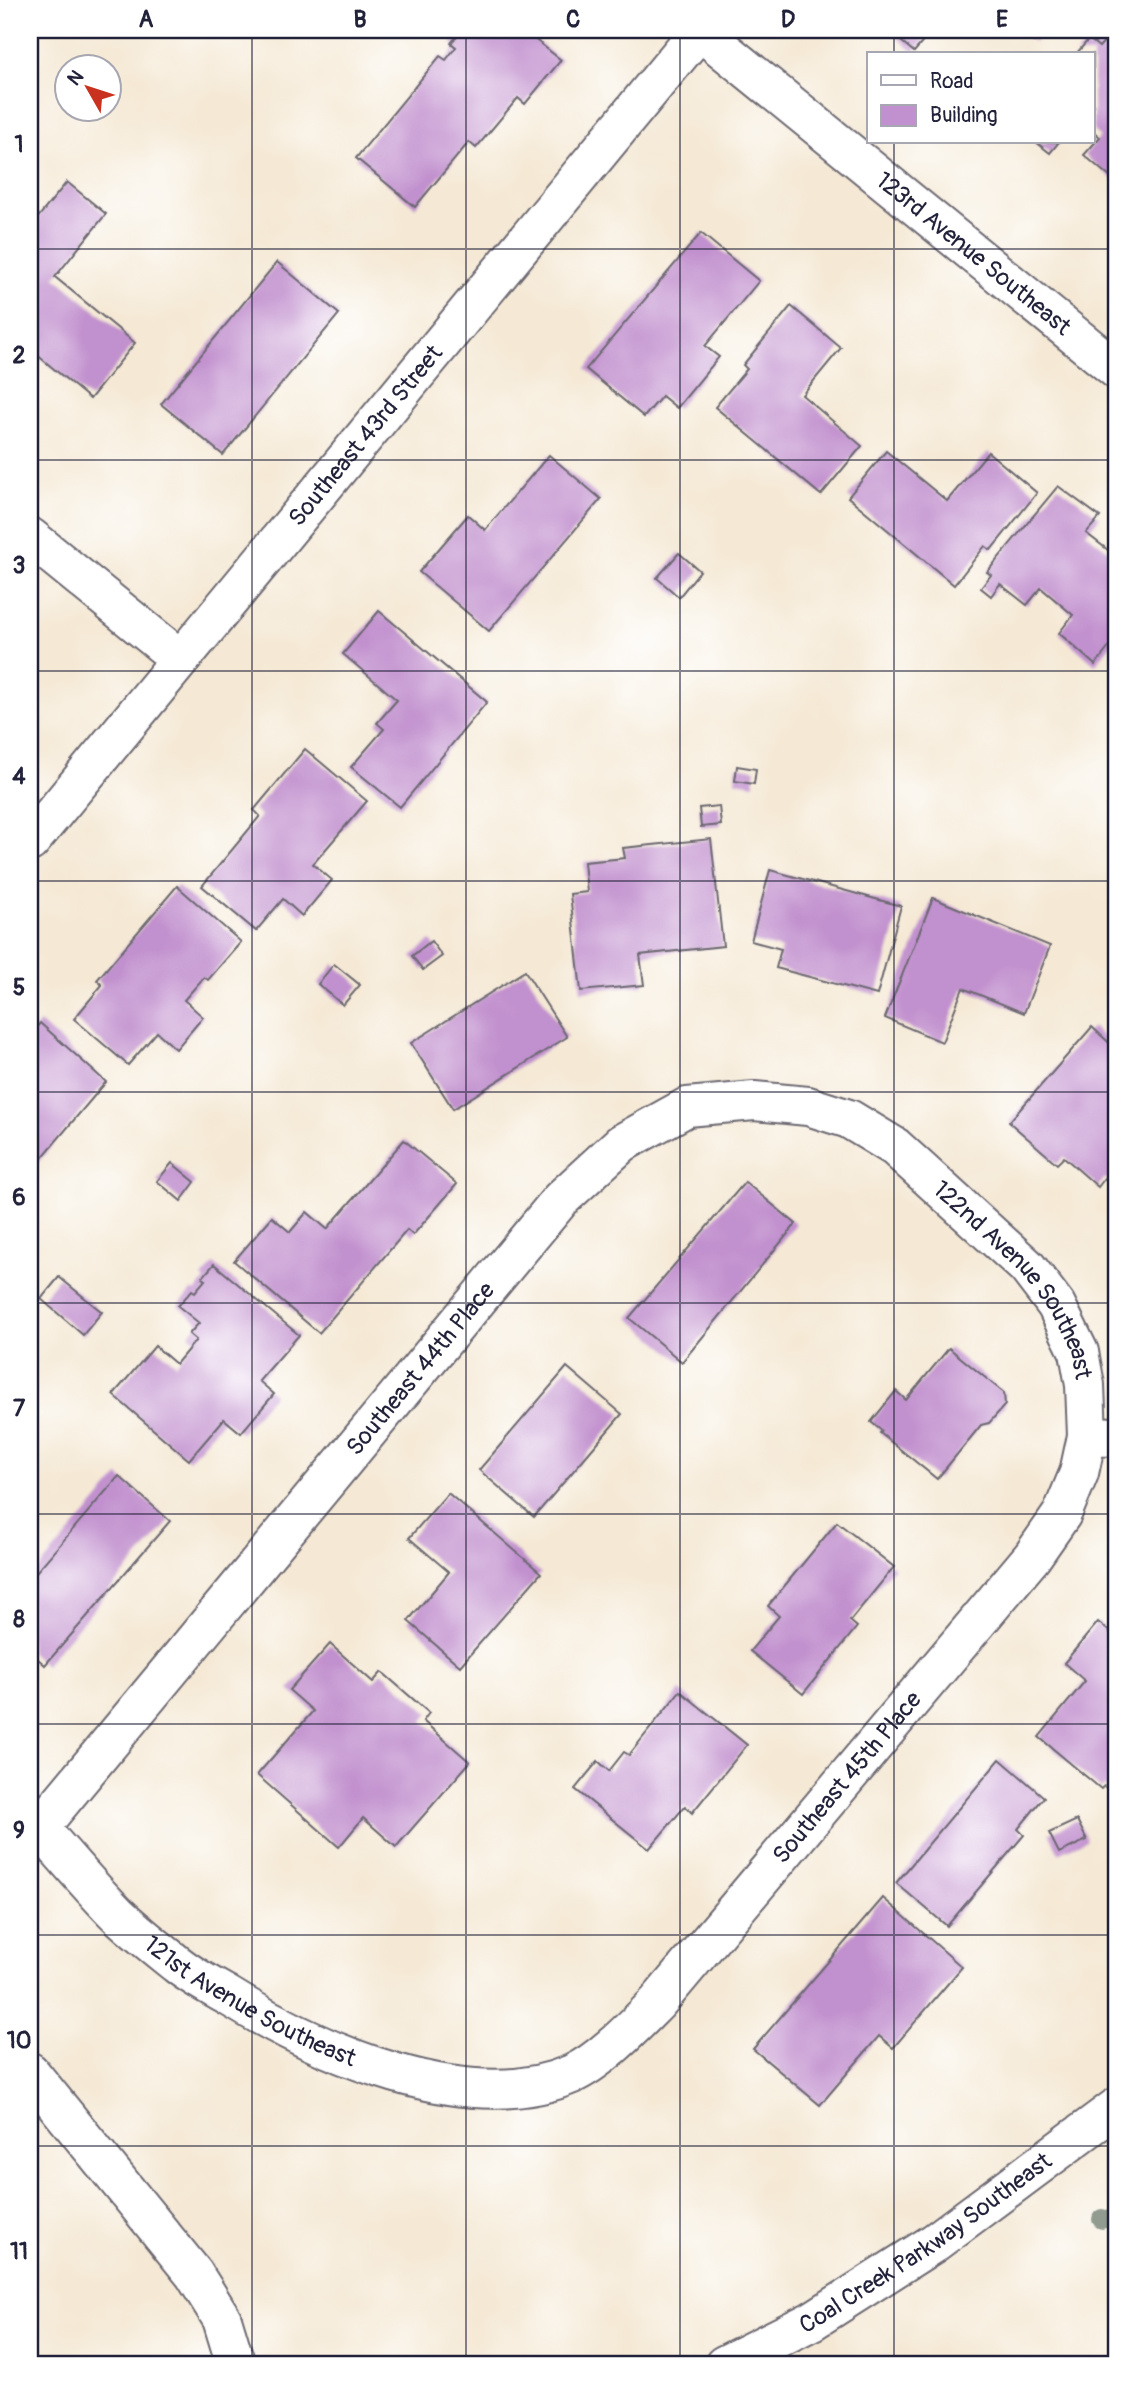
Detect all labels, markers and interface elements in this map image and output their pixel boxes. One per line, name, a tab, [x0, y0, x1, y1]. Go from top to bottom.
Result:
text: A	[139, 5, 154, 34]
text: B	[353, 5, 367, 34]
text: C	[566, 5, 580, 34]
text: D	[781, 5, 795, 34]
text: E	[996, 5, 1008, 34]
north arrow	[52, 52, 122, 122]
legend	[867, 52, 1094, 144]
text: N	[62, 65, 89, 90]
text: Road	[930, 68, 974, 95]
text: Building	[930, 102, 997, 129]
text: 1	[15, 130, 24, 159]
street label: 123rd Avenue Southeast	[870, 165, 1077, 341]
street label: Southeast 43rd Street	[282, 339, 449, 532]
text: 2	[13, 341, 26, 370]
text: 3	[13, 551, 25, 580]
text: 4	[12, 762, 26, 791]
text: 5	[13, 973, 25, 1002]
street label: 122nd Avenue Southeast	[927, 1174, 1098, 1382]
text: 6	[12, 1183, 26, 1212]
street label: Southeast 44th Place	[340, 1276, 501, 1461]
text: 7	[13, 1394, 26, 1423]
text: 8	[13, 1605, 25, 1634]
street label: Southeast 45th Place	[766, 1685, 927, 1869]
text: 9	[13, 1816, 25, 1845]
street label: 121st Avenue Southeast	[138, 1929, 361, 2073]
text: 10	[7, 2026, 31, 2055]
street label: Coal Creek Parkway Southeast	[794, 2146, 1057, 2339]
text: 11	[10, 2237, 28, 2266]

